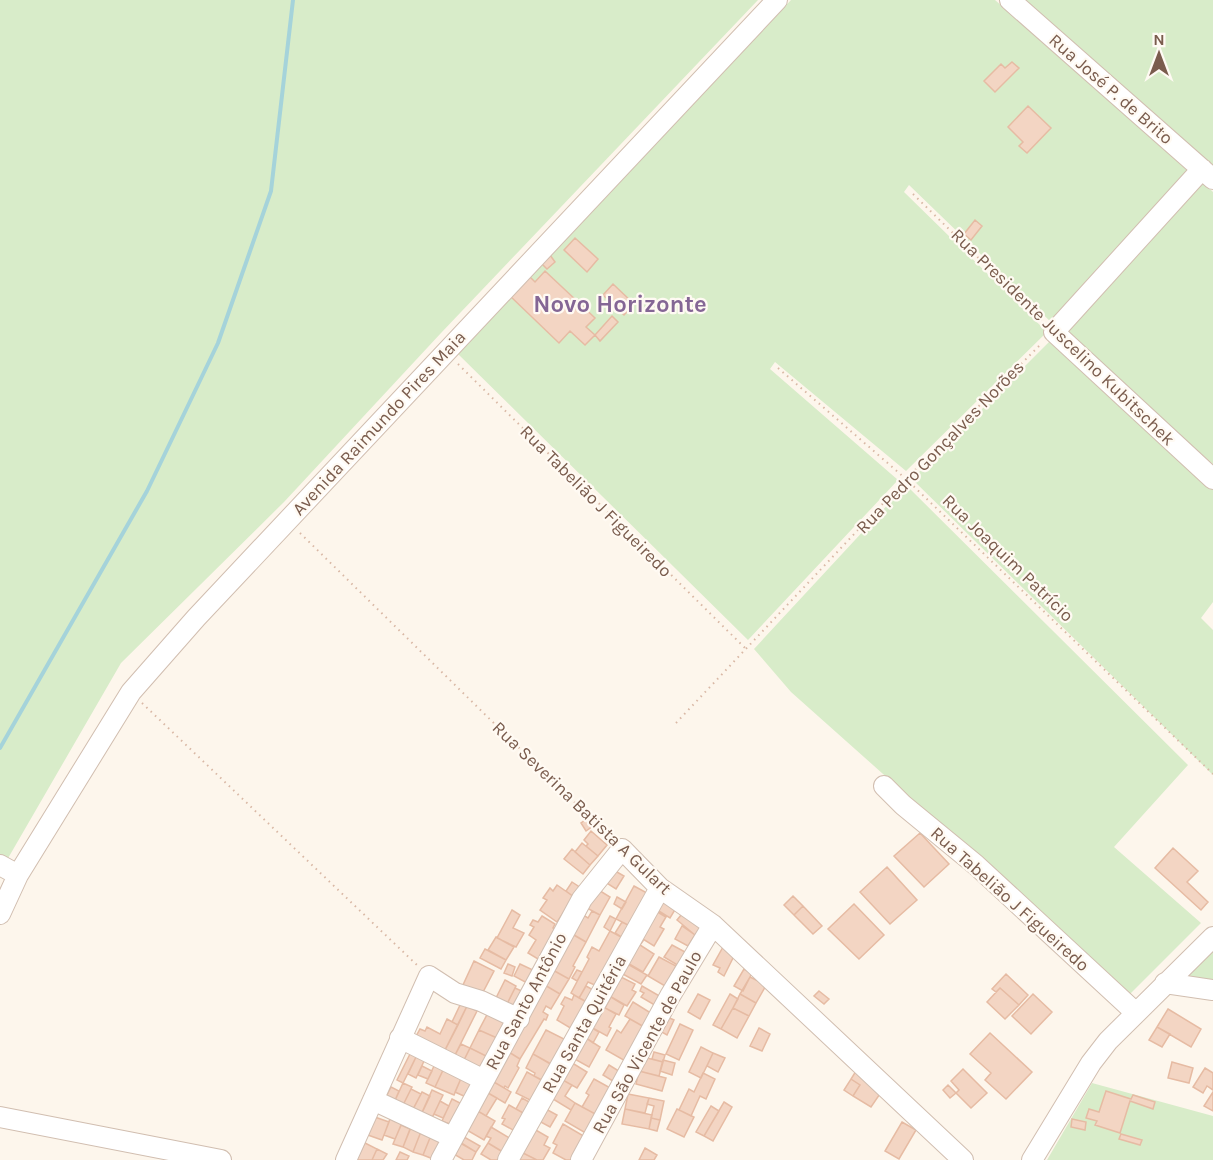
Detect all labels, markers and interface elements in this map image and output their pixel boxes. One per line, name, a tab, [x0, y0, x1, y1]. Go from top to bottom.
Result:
north arrow	[1129, 24, 1189, 84]
street label: Rua José P. de Brito	[1044, 29, 1178, 149]
text: N	[1153, 30, 1165, 49]
street label: Rua Presidente Juscelino Kubitschek	[946, 224, 1180, 450]
district label: Novo Horizonte	[533, 290, 707, 318]
street label: Avenida Raimundo Pires Maia	[288, 326, 470, 520]
street label: Rua Pedro Gonçalves Norões	[851, 356, 1029, 538]
street label: Rua Tabelião J Figueiredo	[515, 420, 677, 582]
street label: Rua Joaquim Patrício	[938, 490, 1078, 626]
street label: Rua Severina Batista A Gulart	[488, 717, 676, 900]
street label: Rua Tabelião J Figueiredo	[926, 822, 1094, 976]
street label: Rua Santo Antônio	[480, 929, 572, 1073]
street label: Rua São Vicente de Paulo	[587, 947, 707, 1137]
street label: Rua Santa Quitéria	[537, 951, 631, 1097]

